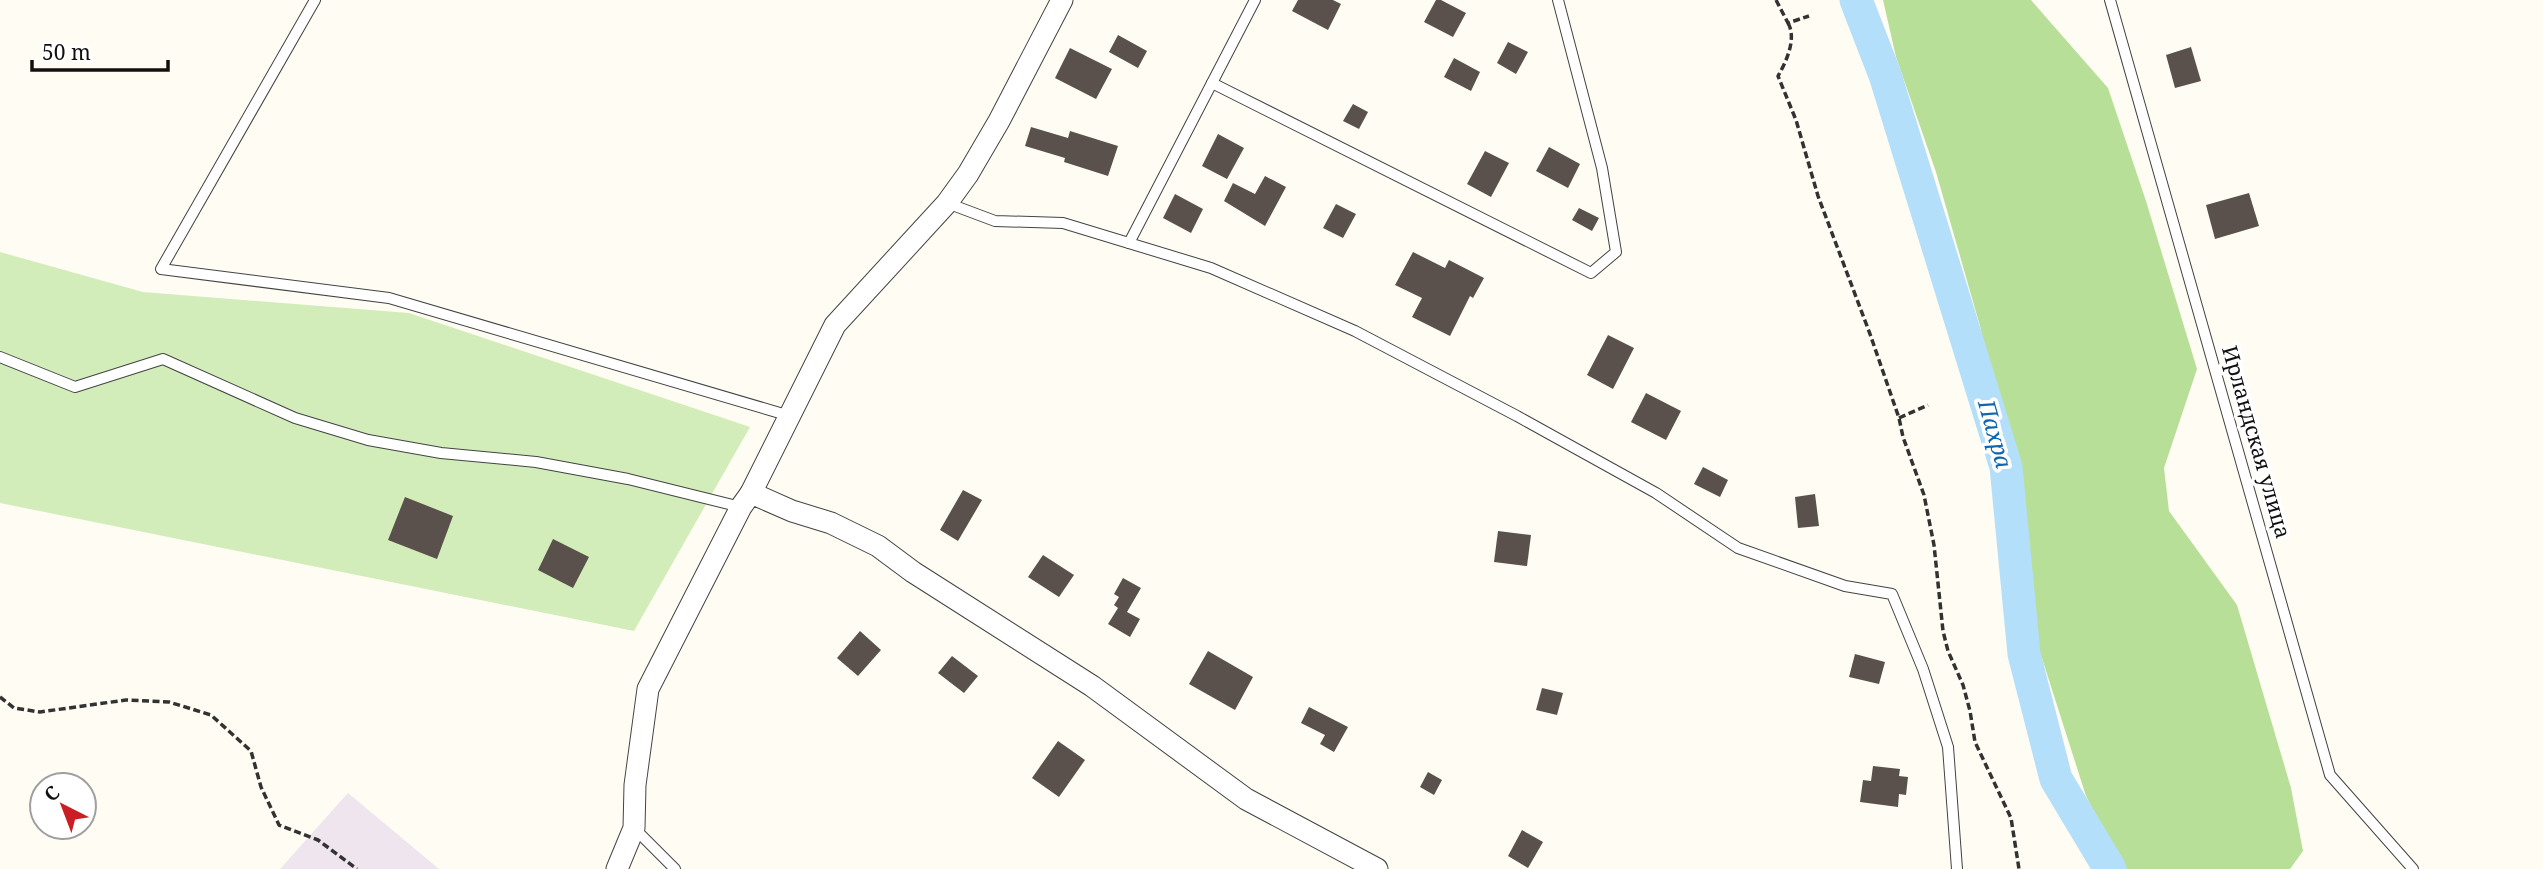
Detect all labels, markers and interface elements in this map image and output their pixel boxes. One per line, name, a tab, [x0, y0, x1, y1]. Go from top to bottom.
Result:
scale bar	[32, 28, 168, 72]
text: 50 m	[42, 38, 91, 66]
street label: Ирландская улица	[2216, 342, 2298, 541]
water label: Пахра	[1971, 395, 2021, 472]
north arrow	[28, 771, 98, 841]
text: С	[38, 780, 65, 807]

